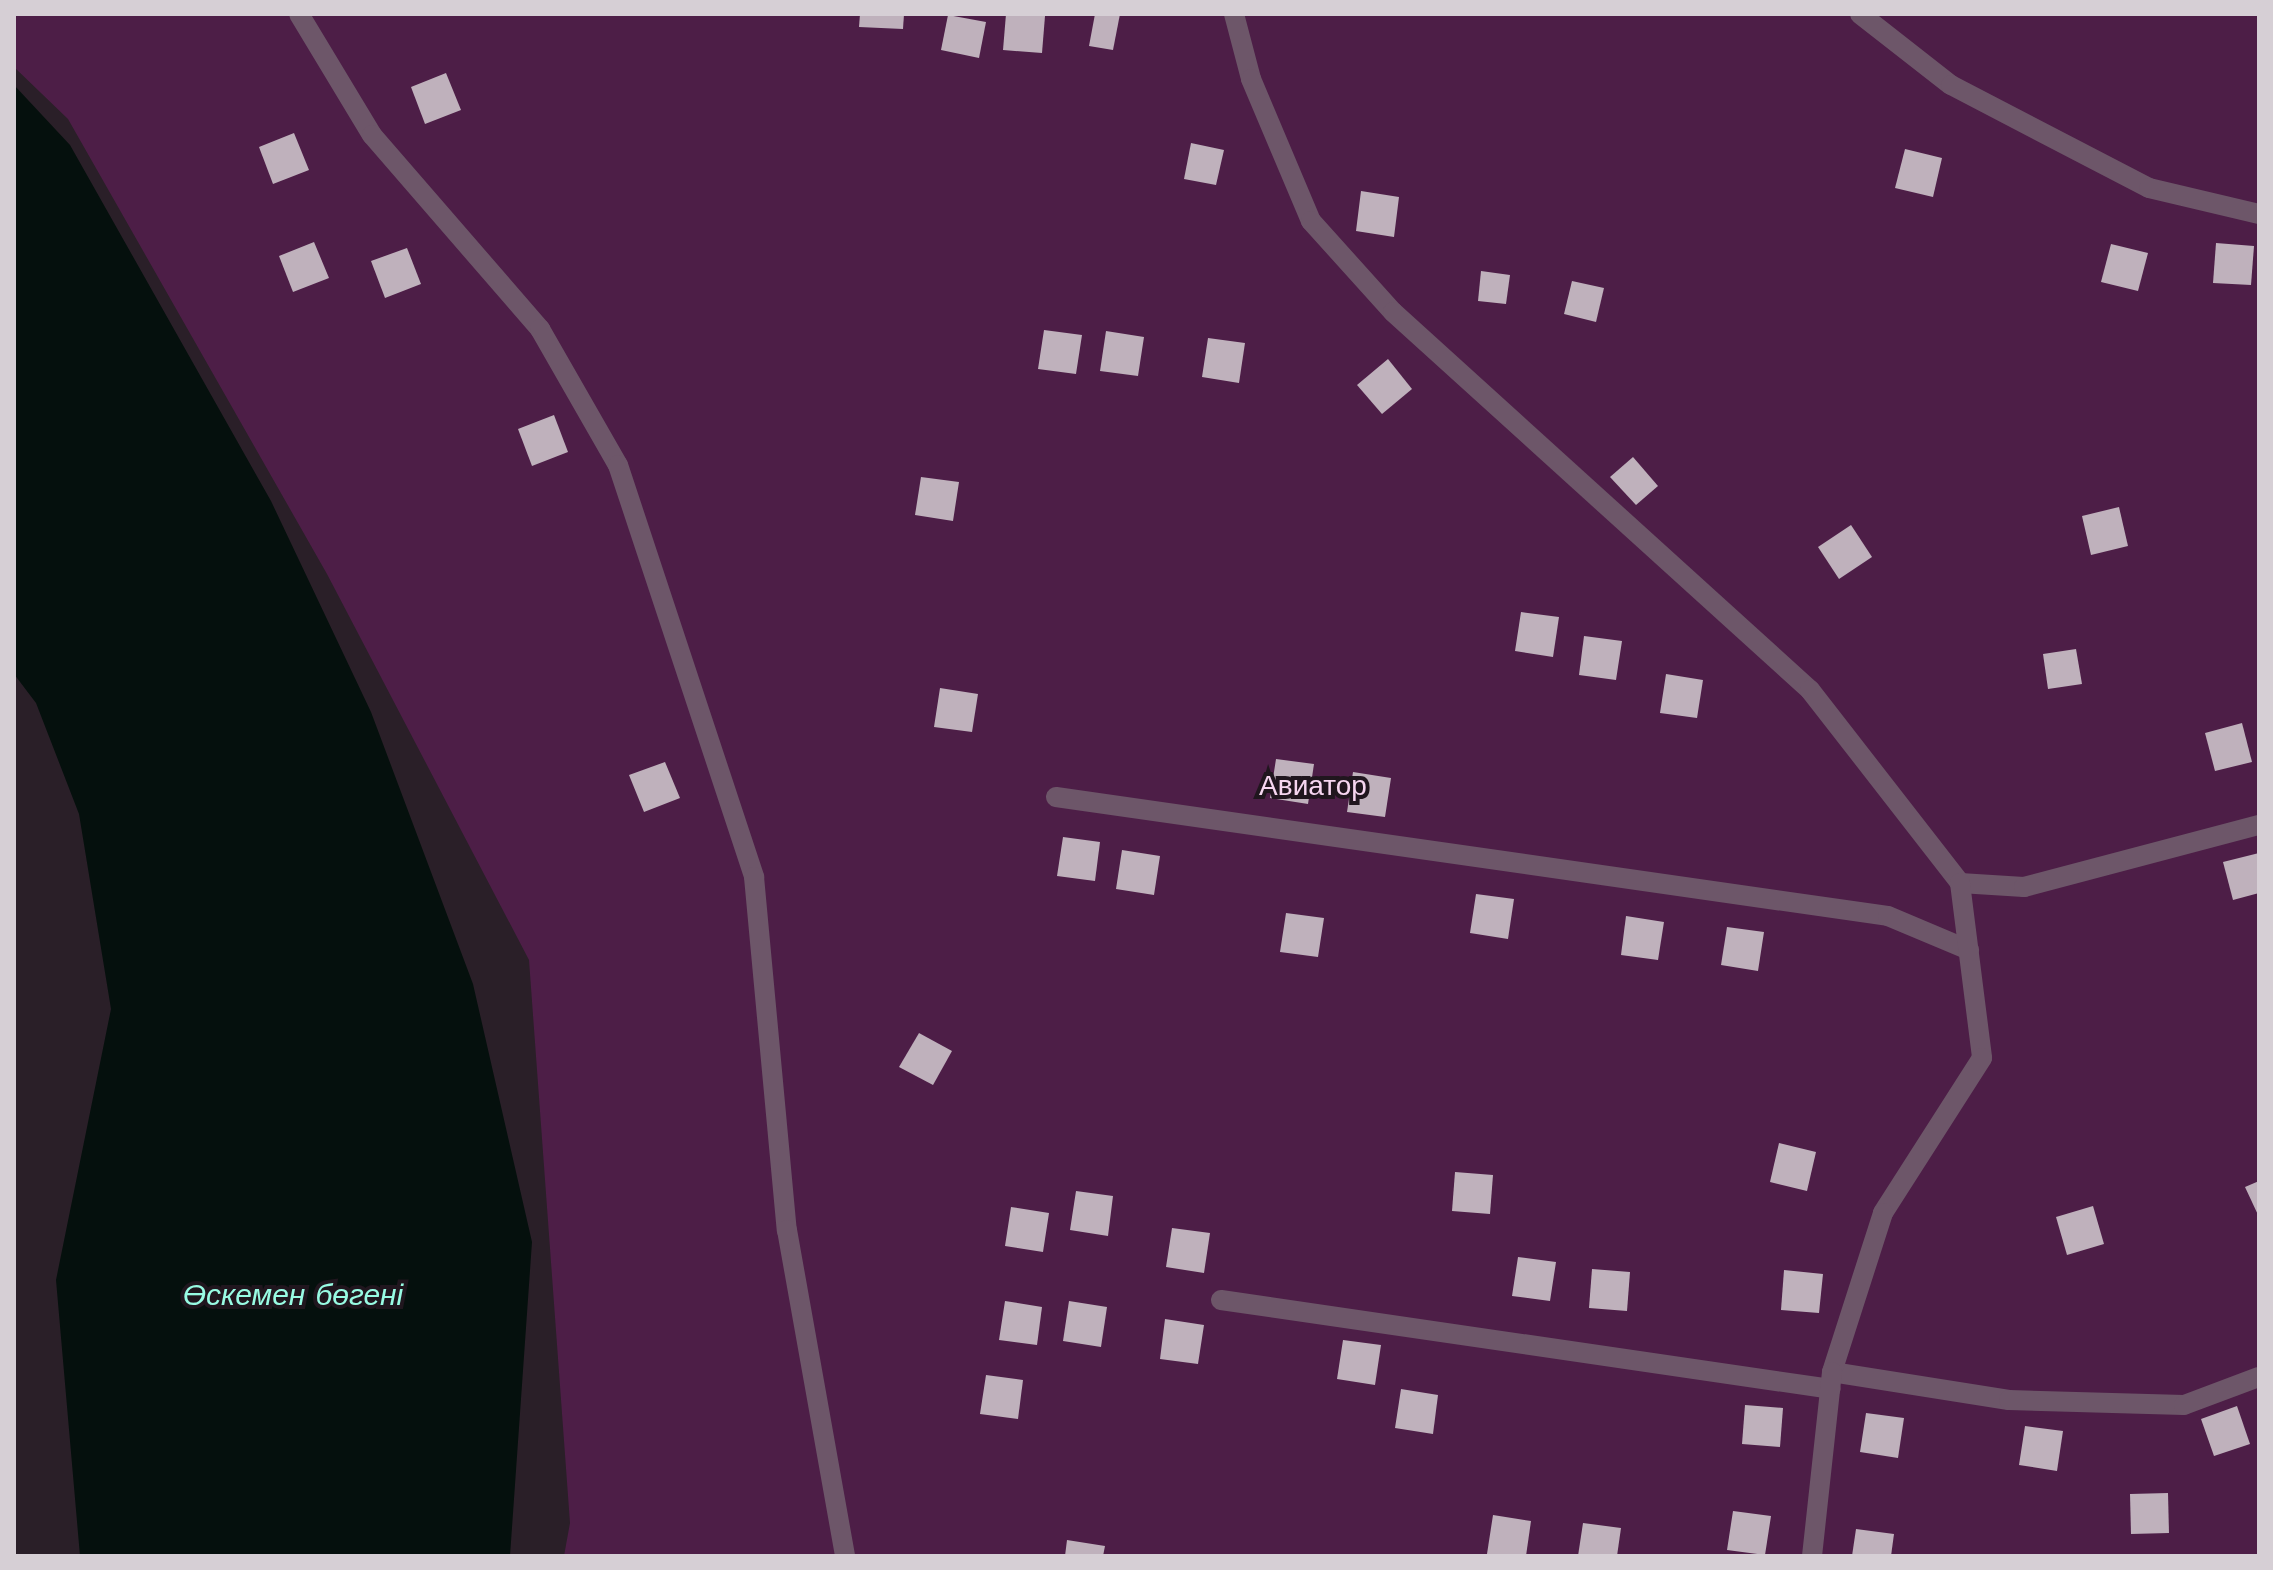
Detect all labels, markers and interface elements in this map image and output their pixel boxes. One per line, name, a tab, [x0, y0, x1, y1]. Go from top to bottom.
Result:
park label: Авиатор	[1259, 769, 1367, 803]
water label: Өскемен бөгені	[183, 1277, 403, 1313]

